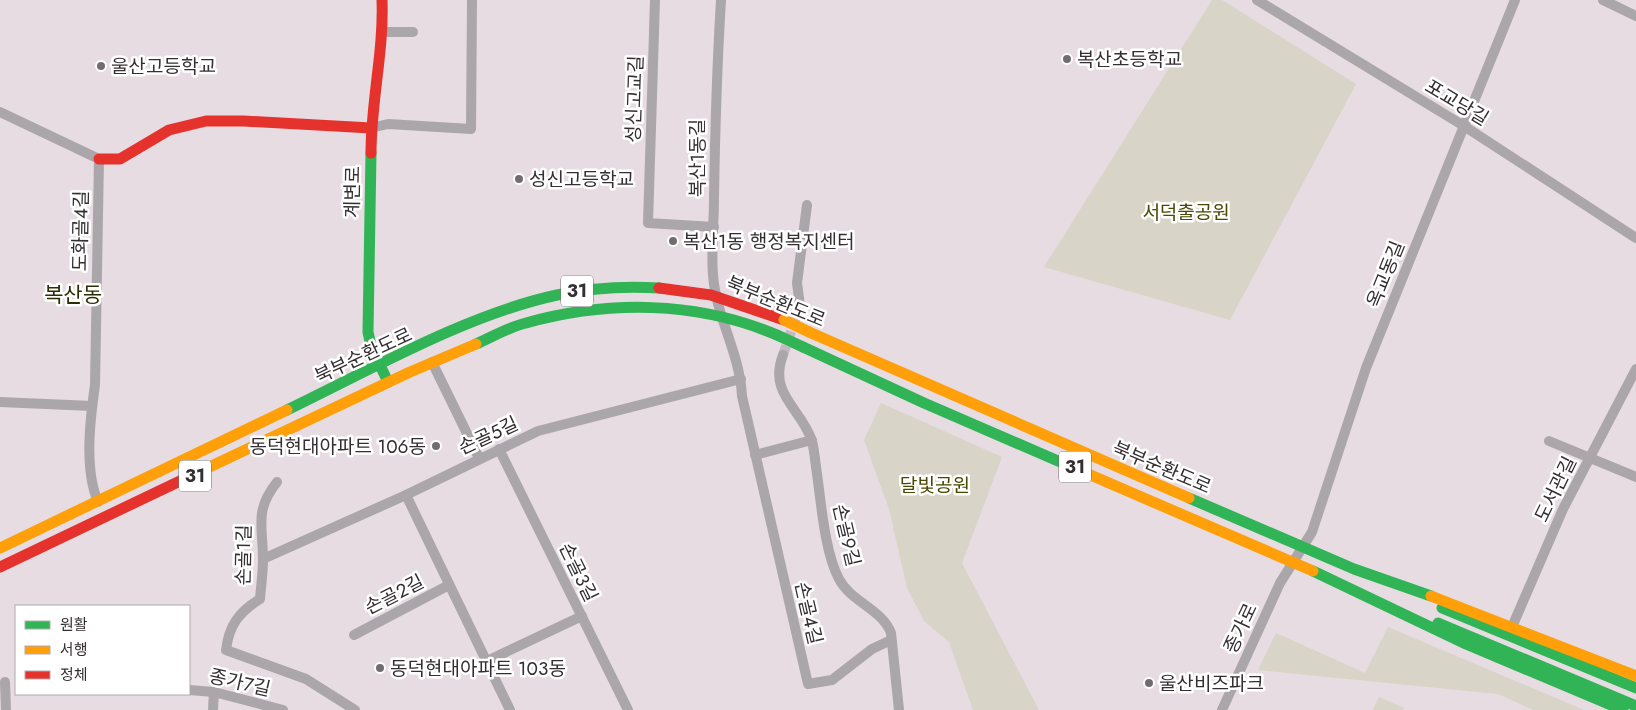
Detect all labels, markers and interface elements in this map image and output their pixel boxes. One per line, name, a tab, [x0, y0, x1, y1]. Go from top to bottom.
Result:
place label: 복산초등학교	[1077, 46, 1182, 73]
place label: 울산고등학교	[111, 53, 216, 80]
marker: 복산초등학교	[1061, 53, 1073, 65]
street label: 성신고교길	[619, 55, 650, 143]
marker: 울산고등학교	[95, 60, 107, 72]
street label: 포교당길	[1420, 73, 1494, 132]
street label: 복산1동길	[684, 119, 711, 197]
street label: 계변로	[339, 166, 366, 218]
place label: 성신고등학교	[529, 166, 634, 193]
marker: 성신고등학교	[513, 173, 525, 185]
street label: 도화골4길	[66, 190, 95, 272]
park label: 서덕출공원	[1142, 199, 1230, 226]
place label: 복산1동 행정복지센터	[683, 228, 855, 255]
marker: 복산1동 행정복지센터	[667, 235, 679, 247]
street label: 옥교동길	[1360, 237, 1411, 312]
street label: 북부순환도로	[722, 269, 829, 334]
road number: 31	[561, 276, 593, 306]
district label: 복산동	[44, 280, 102, 310]
street label: 북부순환도로	[310, 321, 416, 390]
street label: 손골5길	[454, 410, 523, 461]
place label: 동덕현대아파트 106동	[250, 433, 426, 460]
street label: 북부순환도로	[1108, 435, 1215, 500]
marker: 동덕현대아파트 106동	[430, 440, 442, 452]
road number: 31	[1059, 452, 1091, 482]
street label: 도서관길	[1528, 452, 1583, 527]
road number: 31	[179, 461, 211, 492]
park label: 달빛공원	[900, 472, 970, 499]
street label: 손골9길	[826, 501, 867, 569]
street label: 손골1길	[229, 524, 258, 586]
street label: 손골3길	[553, 538, 604, 606]
street label: 손골2길	[360, 568, 429, 621]
street label: 손골4길	[788, 579, 829, 647]
street label: 종가로	[1217, 599, 1264, 658]
legend	[15, 605, 190, 695]
text: 원활	[60, 614, 88, 636]
text: 서행	[60, 639, 88, 661]
place label: 동덕현대아파트 103동	[390, 655, 566, 682]
street label: 종가7길	[206, 662, 273, 703]
marker: 동덕현대아파트 103동	[374, 662, 386, 674]
text: 정체	[60, 664, 88, 686]
place label: 울산비즈파크	[1159, 670, 1264, 697]
marker: 울산비즈파크	[1143, 677, 1155, 689]

